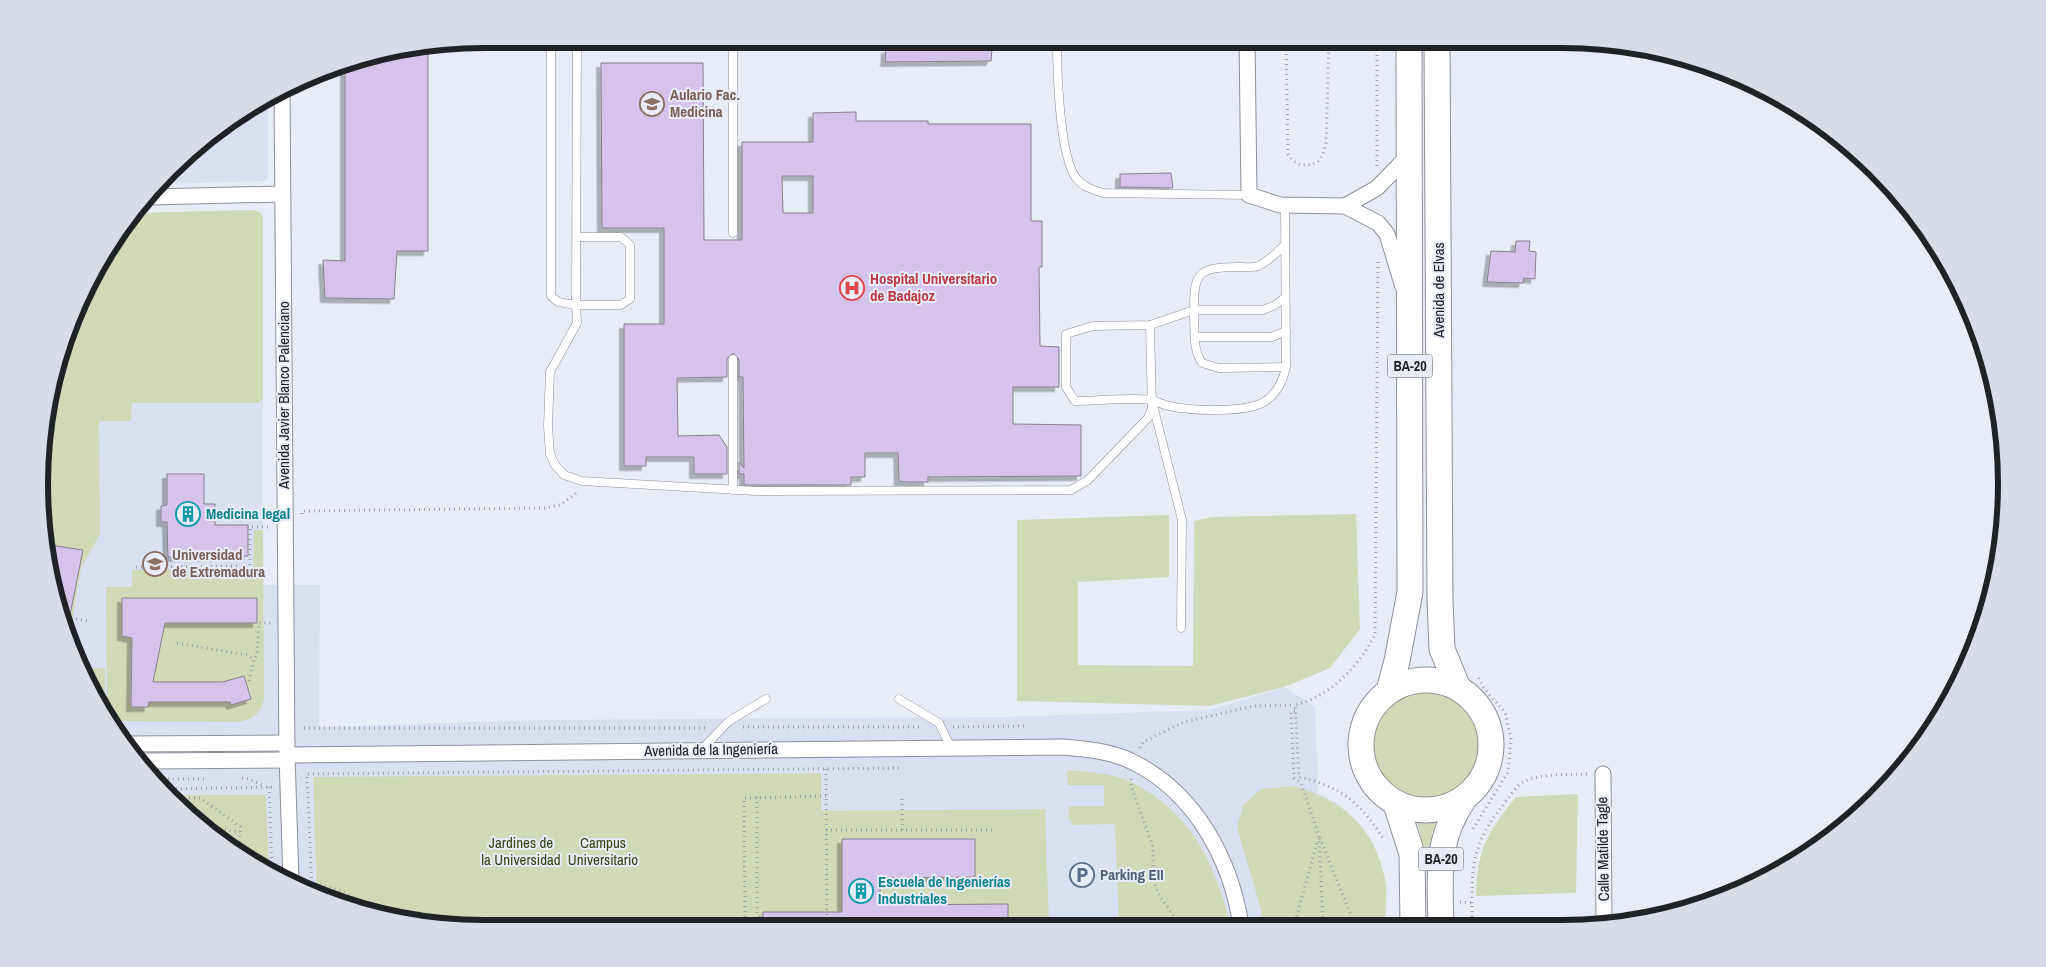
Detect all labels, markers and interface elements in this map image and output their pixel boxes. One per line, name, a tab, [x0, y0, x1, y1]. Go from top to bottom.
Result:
place label: Aulario Fac. Medicina	[670, 84, 740, 122]
school or university icon: Aulario Fac. Medicina	[639, 91, 665, 117]
street label: Avenida de Elvas	[1428, 242, 1449, 339]
place label: Hospital Universitario de Badajoz	[870, 268, 997, 306]
hospital icon: Hospital Universitario de Badajoz	[839, 275, 865, 301]
street label: Avenida Javier Blanco Palenciano	[273, 301, 294, 490]
road number: BA-20	[1388, 354, 1432, 378]
building icon: Medicina legal	[175, 501, 201, 527]
place label: Medicina legal	[206, 503, 290, 524]
place label: Universidad de Extremadura	[172, 544, 265, 582]
school or university icon: Universidad de Extremadura	[142, 551, 168, 577]
street label: Avenida de la Ingeniería	[643, 738, 778, 761]
street label: Calle Matilde Tagle	[1591, 796, 1614, 902]
park label: Jardines de la Universidad	[481, 832, 561, 870]
park label: Campus Universitario	[568, 832, 638, 870]
road number: BA-20	[1418, 848, 1464, 871]
parking icon: Parking EII	[1069, 862, 1095, 888]
place label: Parking EII	[1100, 864, 1164, 885]
place label: Escuela de Ingenierías Industriales	[878, 871, 1011, 909]
building icon: Escuela de Ingenierías Industriales	[848, 878, 874, 904]

